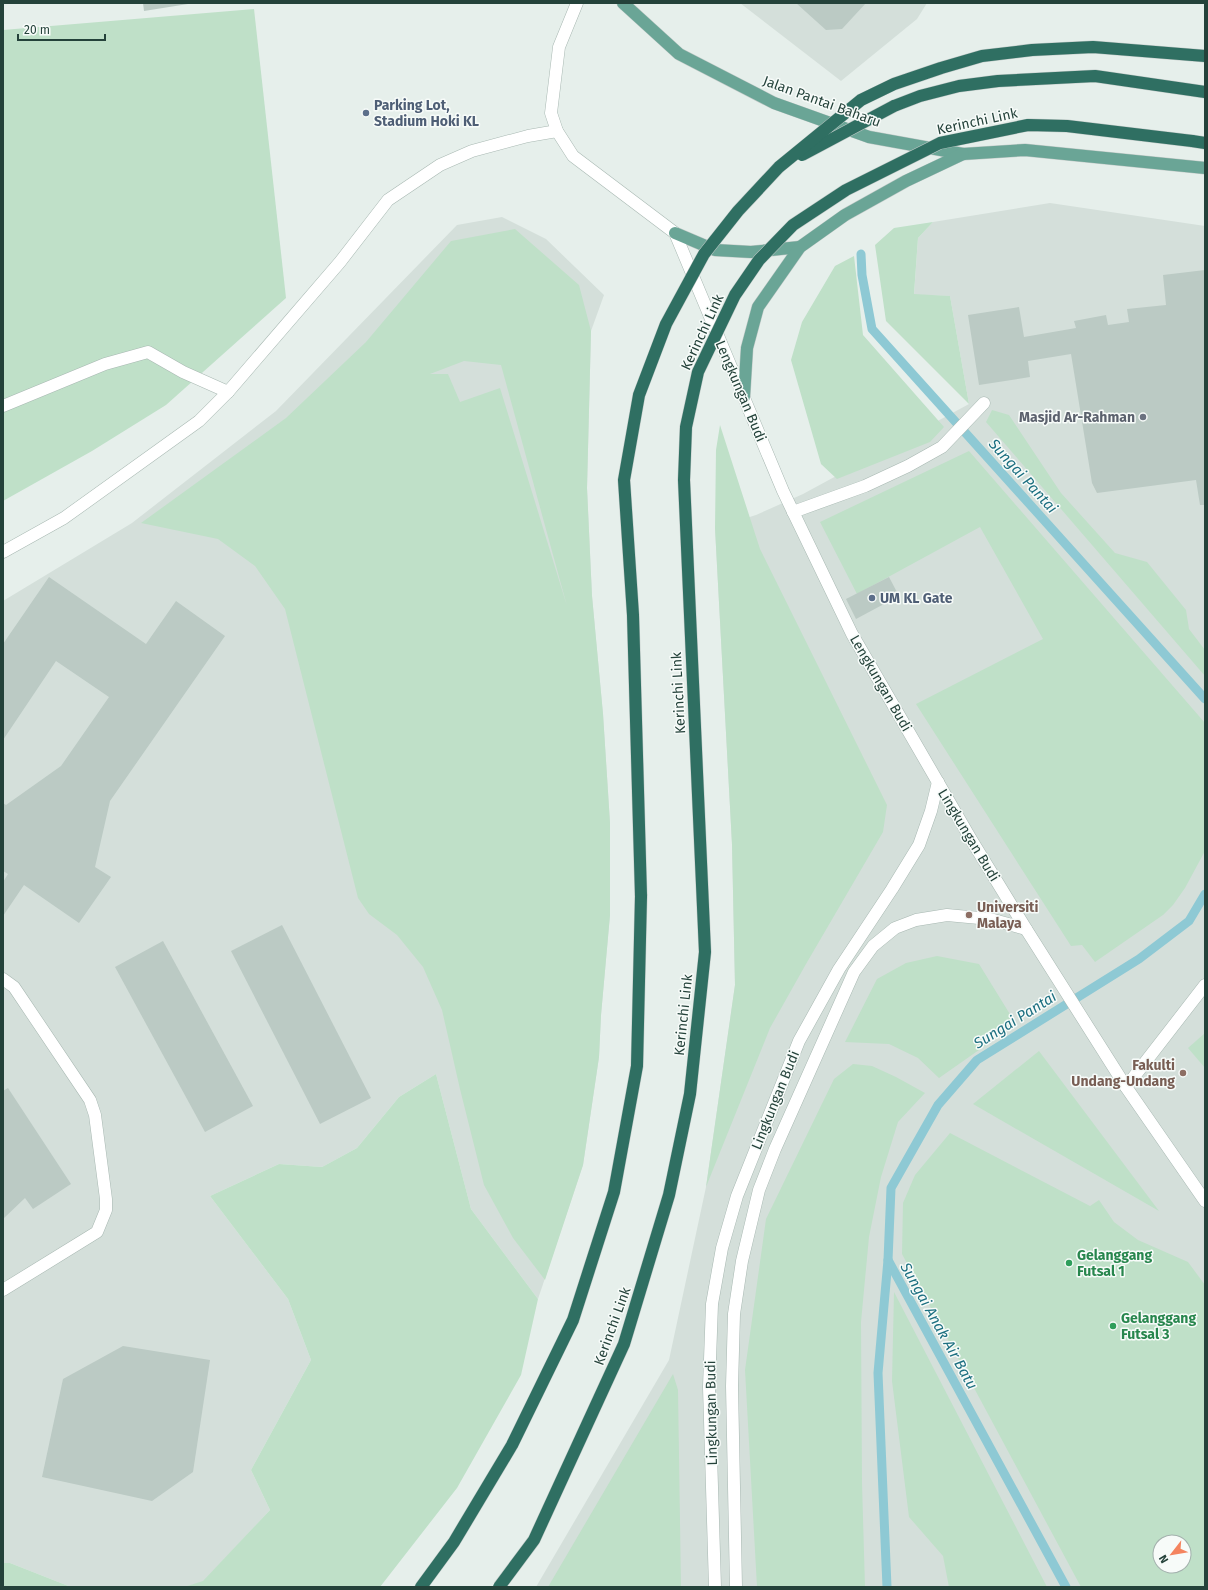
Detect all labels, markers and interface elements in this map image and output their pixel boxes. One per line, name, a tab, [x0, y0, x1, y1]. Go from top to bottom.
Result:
scale bar	[18, 16, 105, 42]
text: 20 m	[24, 23, 50, 37]
street label: Jalan Pantai Baharu	[761, 72, 883, 131]
place label: Parking Lot, Stadium Hoki KL	[374, 97, 479, 130]
street label: Kerinchi Link	[935, 104, 1020, 138]
marker: Parking Lot, Stadium Hoki KL	[361, 108, 371, 118]
street label: Kerinchi Link	[677, 291, 728, 373]
street label: Lengkungan Budi	[711, 338, 770, 445]
place label: Masjid Ar-Rahman	[1019, 409, 1135, 426]
marker: Masjid Ar-Rahman	[1138, 412, 1148, 422]
water label: Sungai Pantai	[984, 434, 1061, 517]
place label: UM KL Gate	[880, 590, 953, 607]
marker: UM KL Gate	[867, 593, 877, 603]
street label: Lengkungan Budi	[846, 632, 915, 735]
street label: Kerinchi Link	[668, 651, 689, 734]
street label: Lingkungan Budi	[934, 786, 1003, 885]
place label: Universiti Malaya	[977, 899, 1038, 932]
marker: Universiti Malaya	[964, 910, 974, 920]
street label: Kerinchi Link	[671, 973, 696, 1057]
water label: Sungai Pantai	[970, 987, 1060, 1053]
street label: Lingkungan Budi	[748, 1048, 803, 1152]
place label: Fakulti Undang-Undang	[1071, 1057, 1175, 1090]
marker: Fakulti Undang-Undang	[1178, 1068, 1188, 1078]
place label: Gelanggang Futsal 1	[1077, 1247, 1152, 1280]
marker: Gelanggang Futsal 1	[1064, 1258, 1074, 1268]
water label: Sungai Anak Air Batu	[896, 1259, 981, 1393]
street label: Kerinchi Link	[590, 1284, 635, 1368]
place label: Gelanggang Futsal 3	[1121, 1310, 1196, 1343]
marker: Gelanggang Futsal 3	[1108, 1321, 1118, 1331]
street label: Lingkungan Budi	[702, 1360, 721, 1466]
north arrow	[1152, 1534, 1192, 1574]
text: N	[1156, 1552, 1171, 1565]

